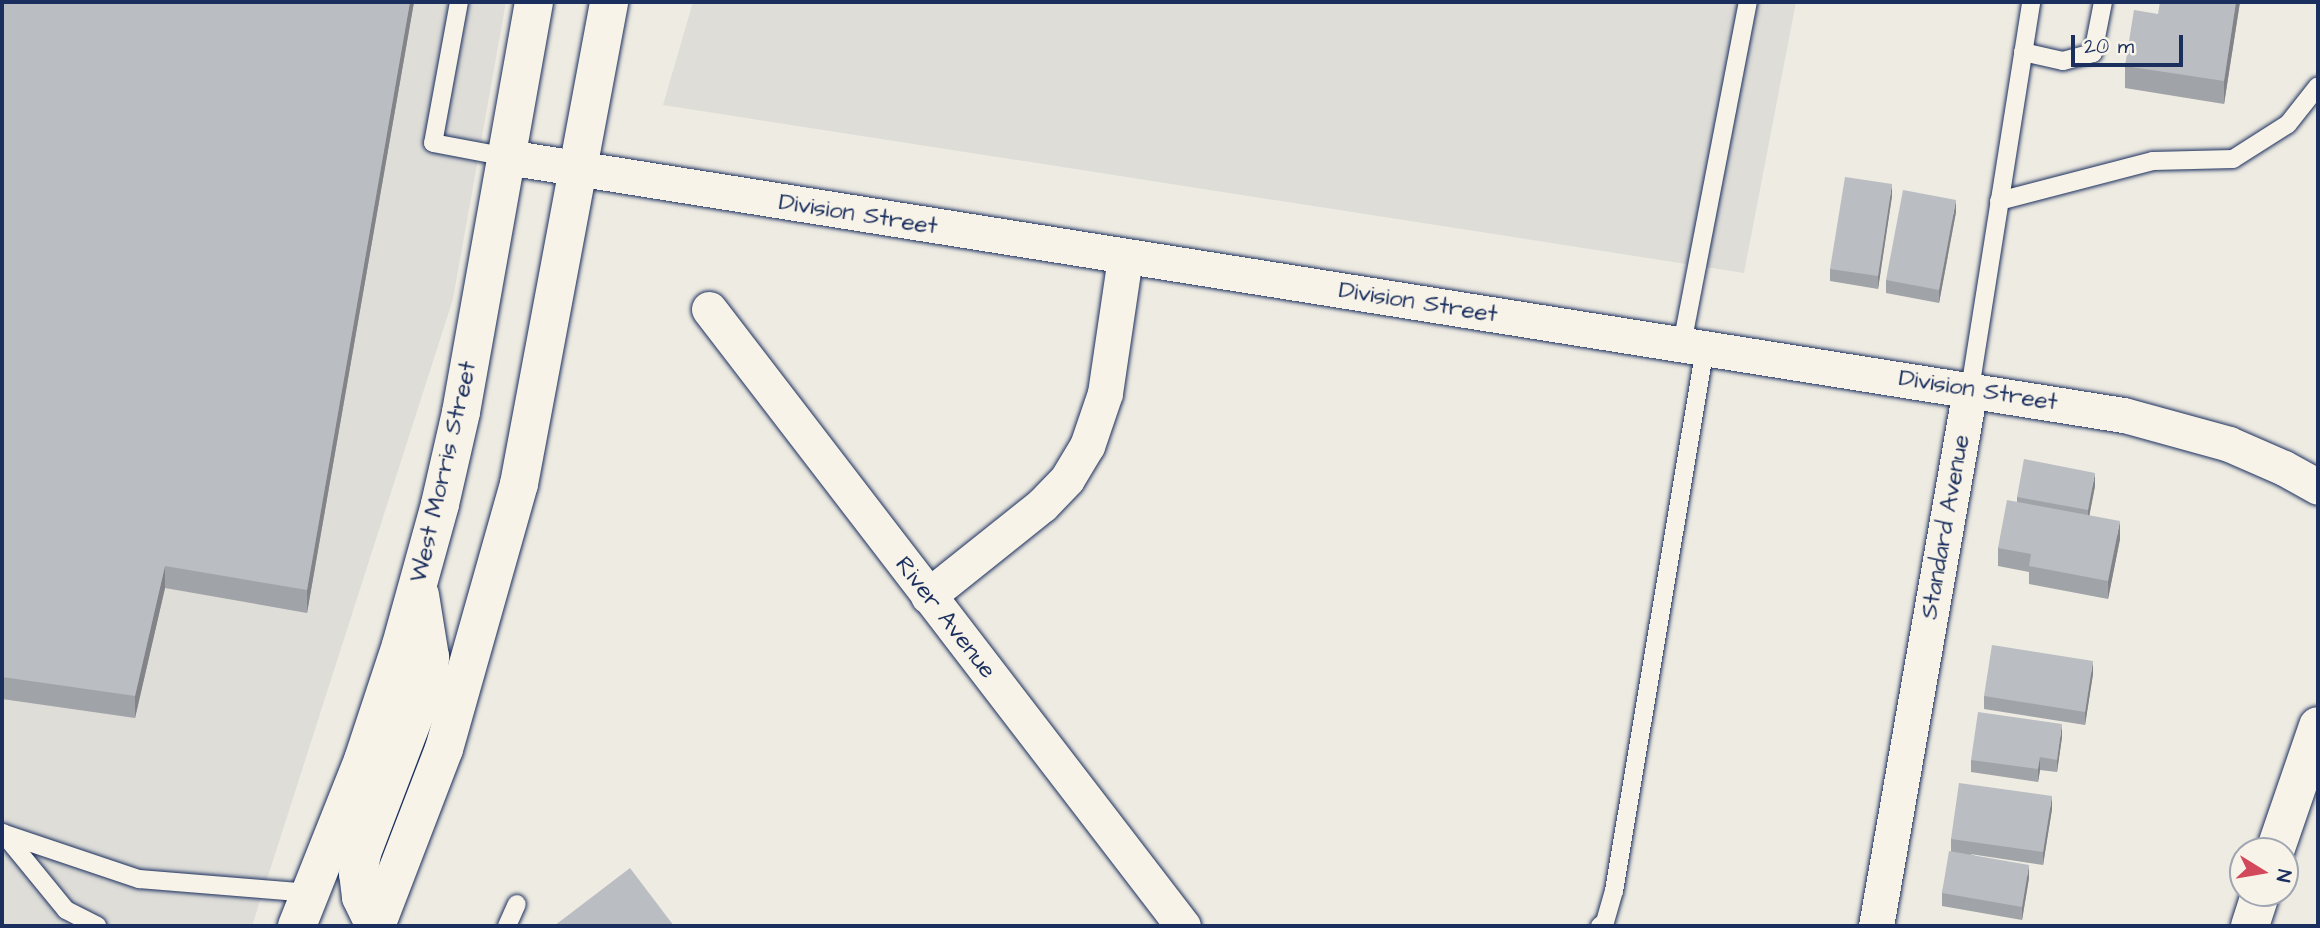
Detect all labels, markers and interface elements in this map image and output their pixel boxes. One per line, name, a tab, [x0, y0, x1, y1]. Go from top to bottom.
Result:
scale bar	[2075, 21, 2187, 65]
text: 20 m	[2084, 32, 2134, 61]
street label: Division Street	[777, 188, 939, 242]
street label: Division Street	[1337, 276, 1499, 330]
street label: West Morris Street	[405, 359, 483, 585]
street label: Division Street	[1897, 364, 2059, 418]
street label: Standard Avenue	[1916, 432, 1976, 622]
street label: River Avenue	[888, 551, 1002, 685]
north arrow	[2229, 837, 2299, 907]
text: N	[2269, 867, 2298, 884]

